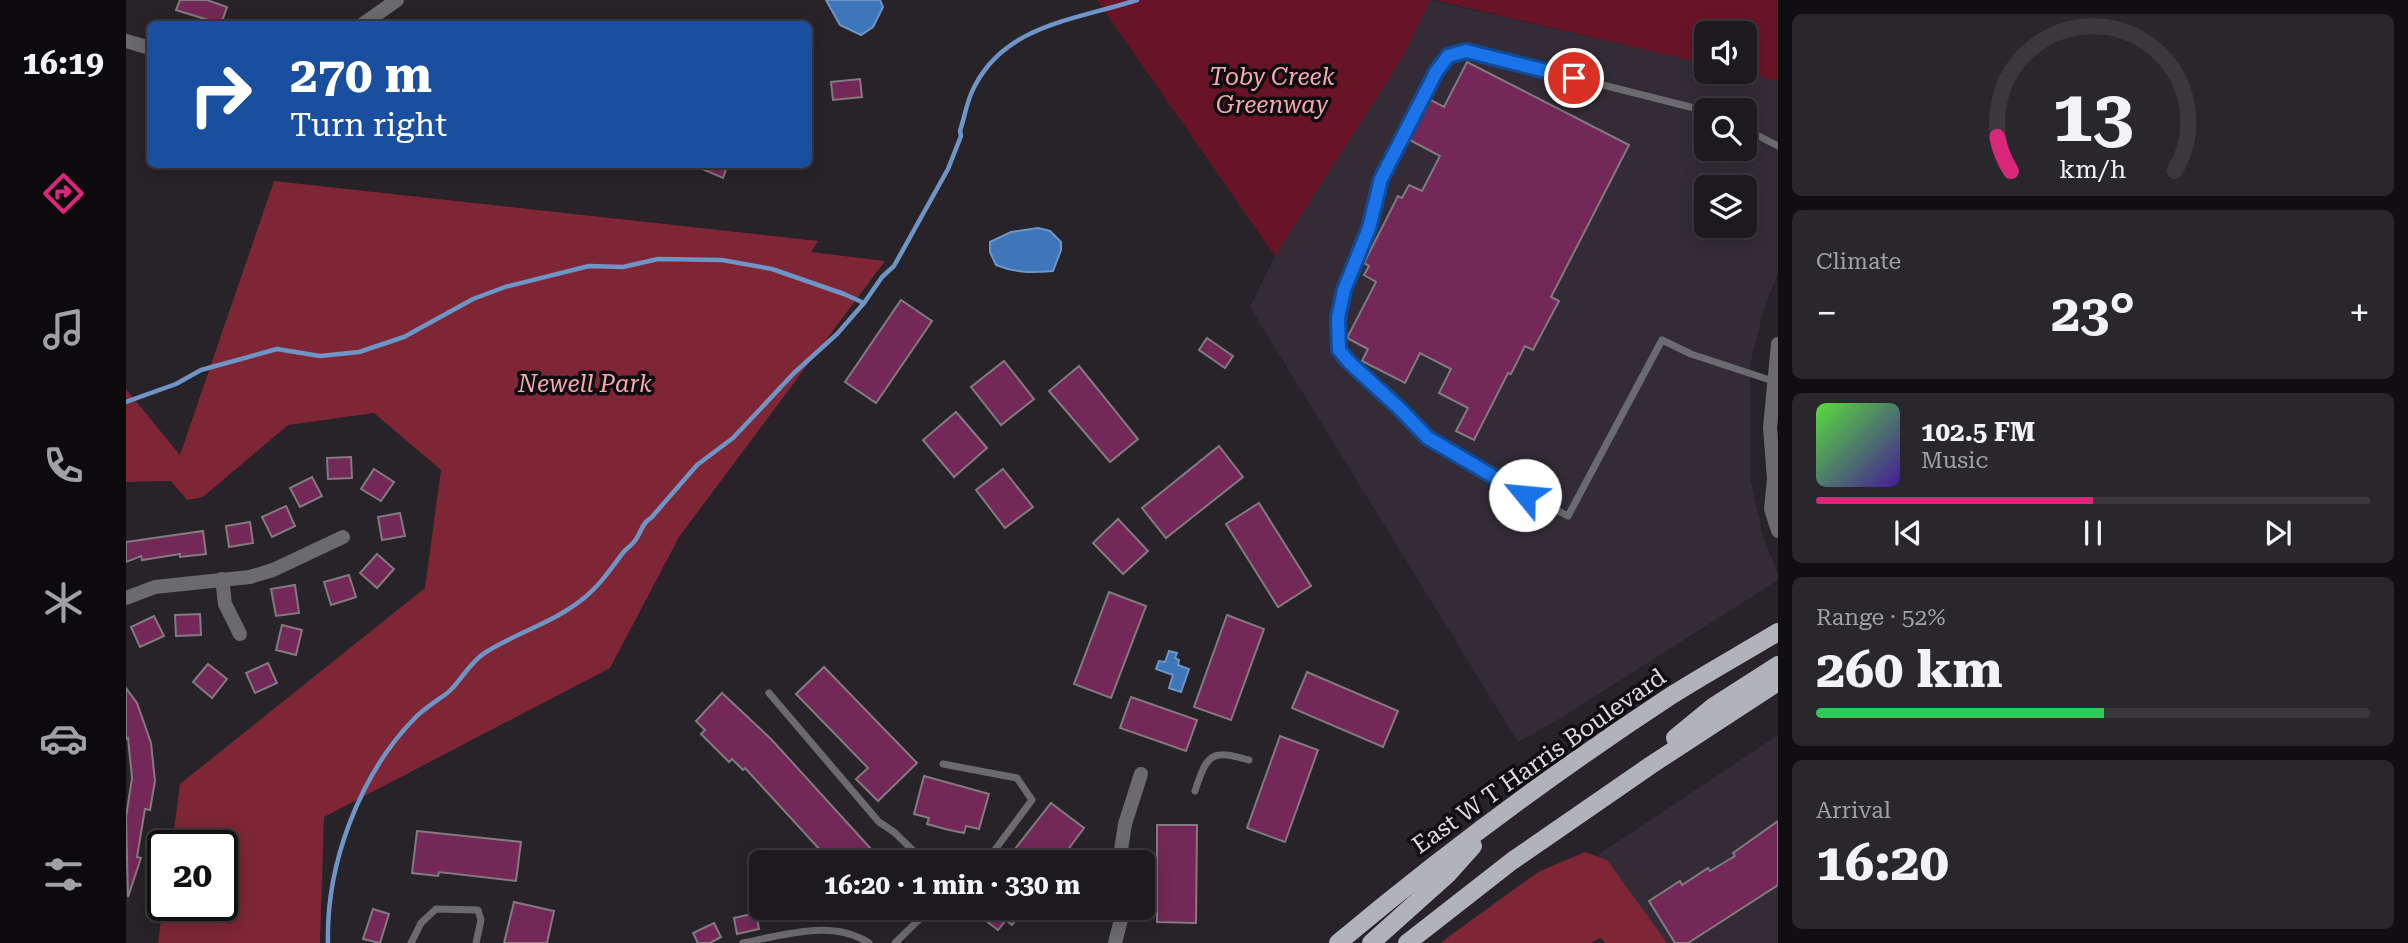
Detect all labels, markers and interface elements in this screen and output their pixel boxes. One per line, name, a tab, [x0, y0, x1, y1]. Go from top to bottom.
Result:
map controls	[1694, 21, 1757, 238]
button: sound	[1694, 21, 1757, 84]
text: 16:19	[22, 44, 104, 82]
text: 270 m	[290, 47, 432, 104]
pin	[1544, 48, 1604, 108]
icon: right	[175, 49, 266, 140]
icon: arrive	[1555, 59, 1593, 97]
park label: Toby Creek Greenway	[1209, 63, 1335, 119]
text: 13	[2052, 74, 2134, 159]
button: search	[1694, 98, 1757, 161]
text: Turn right	[290, 106, 447, 144]
text: km/h	[2060, 155, 2126, 184]
icon: directions	[39, 169, 88, 218]
button: layers	[1694, 175, 1757, 238]
text: Climate	[1816, 248, 1901, 275]
text: 23°	[2051, 283, 2135, 344]
text: −	[1816, 291, 1837, 335]
text: +	[2349, 291, 2370, 335]
icon: music	[39, 305, 88, 354]
park label: Newell Park	[517, 370, 652, 398]
text: 102.5 FM	[1921, 417, 2035, 447]
icon: phone	[39, 441, 88, 490]
text: Music	[1921, 447, 1988, 474]
position arrow	[1488, 458, 1562, 532]
icon: previous	[1889, 514, 1927, 552]
icon: pause	[2074, 514, 2112, 552]
icon: next	[2259, 514, 2297, 552]
icon: climate	[39, 578, 88, 627]
text: Range · 52%	[1816, 604, 1945, 631]
text: 260 km	[1816, 639, 2003, 700]
street label: East W T Harris Boulevard	[1407, 663, 1671, 859]
icon: car	[39, 714, 88, 763]
text: Arrival	[1816, 797, 1891, 824]
speed limit sign: 20	[147, 830, 238, 921]
text: 16:20	[1816, 832, 1949, 893]
icon: filters	[39, 850, 88, 899]
text: 16:20 · 1 min · 330 m	[824, 870, 1080, 900]

